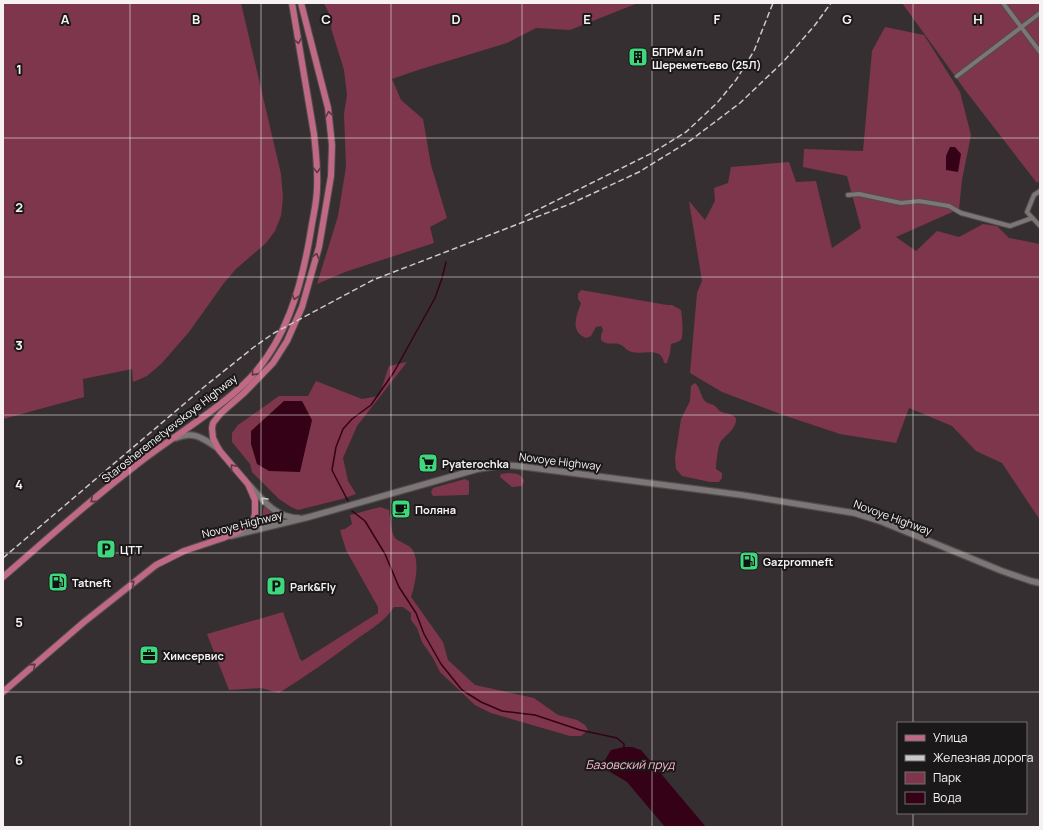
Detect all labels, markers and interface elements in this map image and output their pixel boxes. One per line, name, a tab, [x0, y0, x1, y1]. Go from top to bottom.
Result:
text: A	[61, 10, 70, 28]
text: B	[192, 10, 200, 28]
text: C	[321, 10, 331, 28]
text: D	[451, 10, 461, 28]
text: E	[583, 10, 591, 28]
text: F	[714, 10, 721, 28]
text: G	[842, 10, 852, 28]
text: H	[973, 10, 983, 28]
one-way arrow	[293, 38, 302, 45]
place label: БПРМ а/п Шереметьево (25Л)	[652, 44, 761, 72]
building icon: БПРМ а/п Шереметьево (25Л)	[627, 46, 649, 68]
text: 1	[16, 60, 22, 78]
one-way arrow	[325, 111, 334, 117]
one-way arrow	[313, 167, 321, 173]
text: 2	[15, 198, 23, 216]
one-way arrow	[311, 253, 320, 260]
one-way arrow	[291, 294, 300, 301]
text: 3	[15, 336, 23, 354]
one-way arrow	[252, 368, 259, 375]
street label: Starosheremetyevskoye Highway	[98, 370, 240, 486]
street label: Novoye Highway	[518, 449, 602, 473]
supermarket icon: Pyaterochka	[417, 452, 439, 474]
place label: Pyaterochka	[442, 456, 509, 471]
one-way arrow	[231, 464, 238, 471]
text: 4	[15, 475, 23, 493]
one-way arrow	[90, 496, 97, 503]
street label: Novoye Highway	[852, 496, 935, 538]
one-way arrow	[262, 498, 269, 505]
cafe icon: Поляна	[390, 498, 412, 520]
place label: Поляна	[415, 502, 456, 517]
street label: Novoye Highway	[200, 507, 284, 541]
parking icon: ЦТТ	[95, 538, 117, 560]
place label: ЦТТ	[120, 542, 143, 557]
fuel station icon: Gazpromneft	[738, 550, 760, 572]
place label: Gazpromneft	[763, 554, 834, 569]
fuel station icon: Tatneft	[47, 571, 69, 593]
place label: Tatneft	[72, 575, 112, 590]
parking icon: Park&Fly	[265, 575, 287, 597]
place label: Park&Fly	[290, 579, 337, 594]
one-way arrow	[128, 580, 135, 587]
text: 5	[15, 613, 23, 631]
office icon: Химсервис	[138, 644, 160, 666]
place label: Химсервис	[163, 648, 224, 663]
one-way arrow	[28, 664, 35, 671]
legend	[897, 722, 1027, 814]
text: Улица	[933, 729, 967, 746]
text: Железная дорога	[933, 749, 1033, 766]
text: 6	[15, 751, 23, 769]
water label: Базовский пруд	[585, 756, 675, 773]
text: Парк	[933, 769, 962, 786]
text: Вода	[933, 789, 961, 806]

